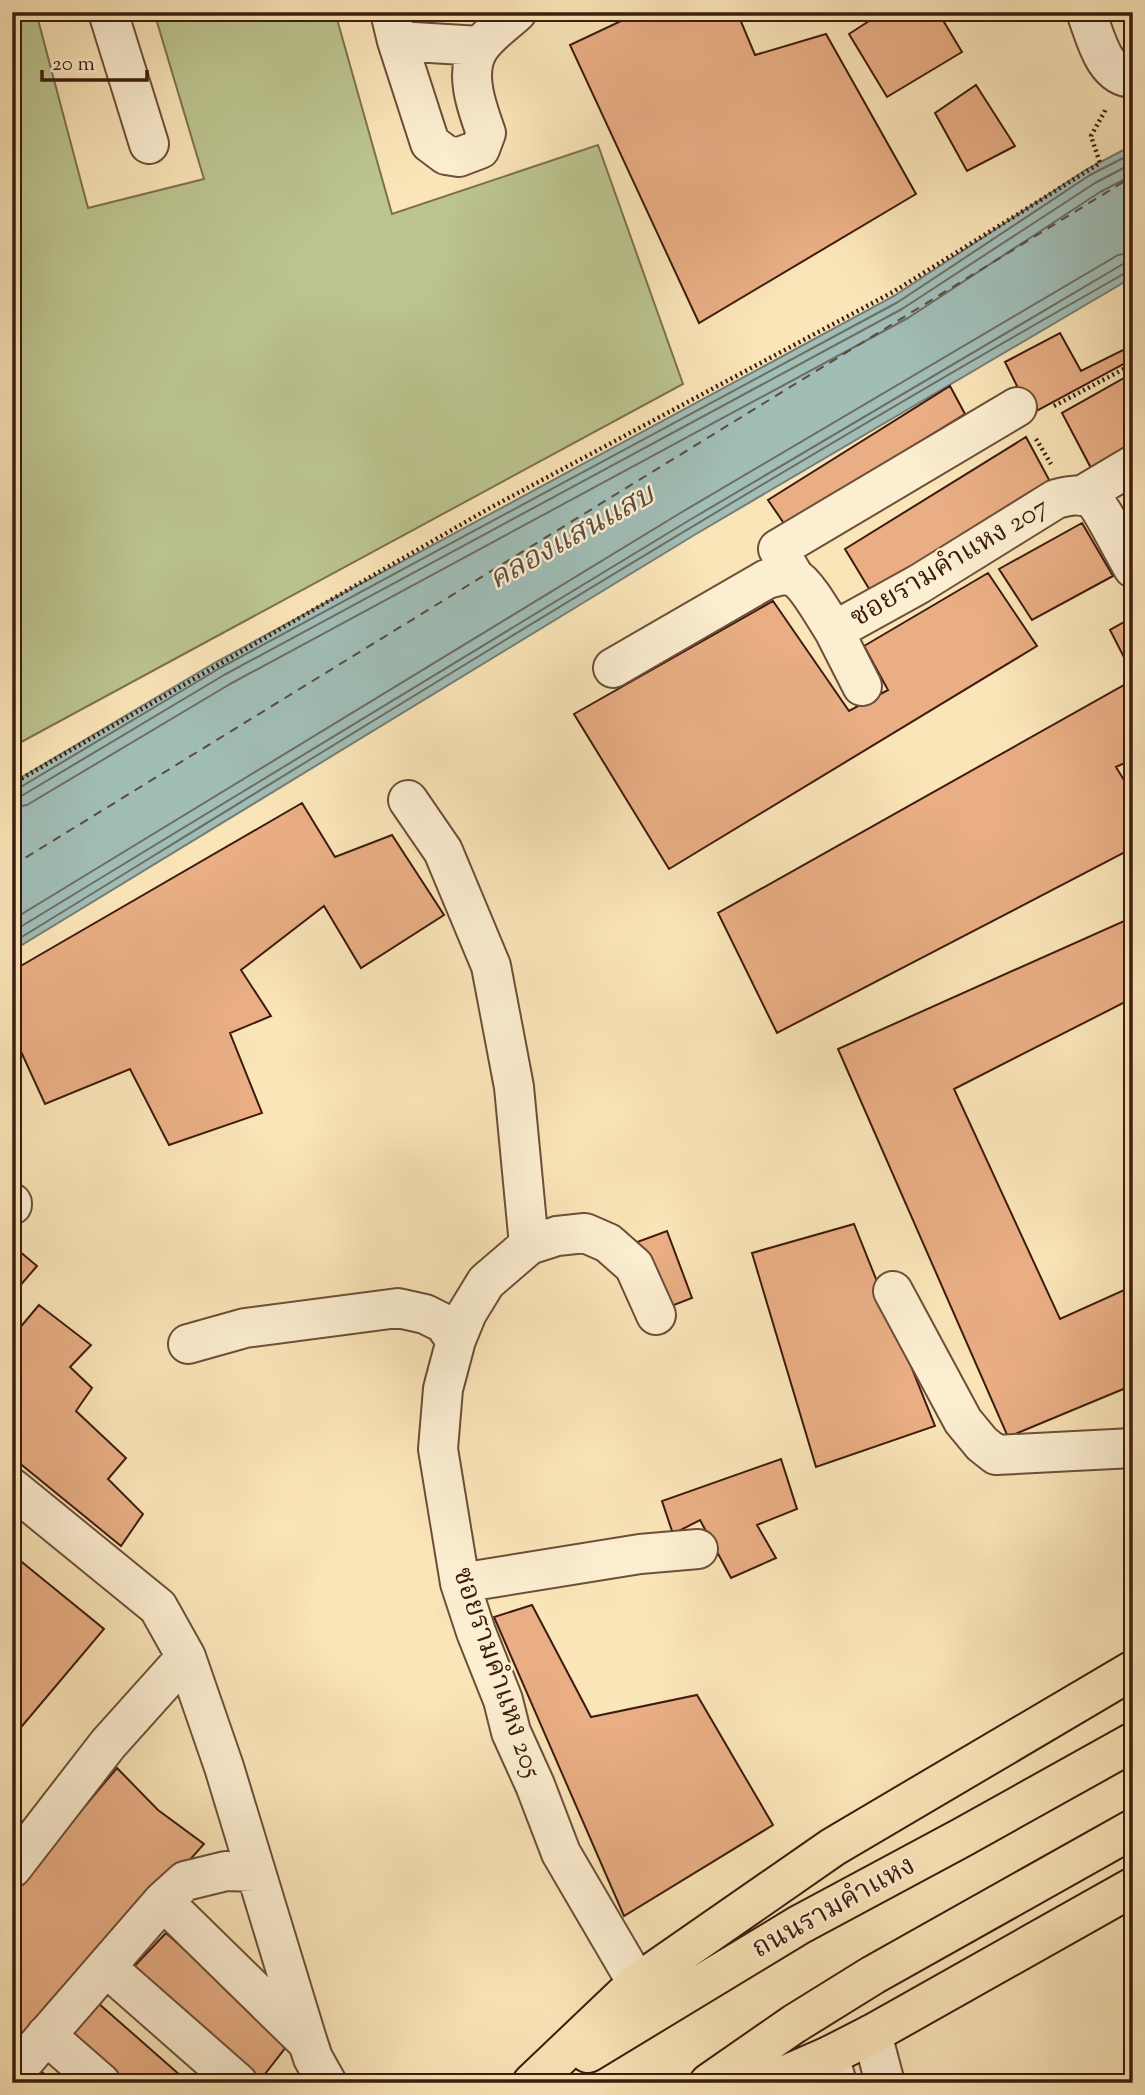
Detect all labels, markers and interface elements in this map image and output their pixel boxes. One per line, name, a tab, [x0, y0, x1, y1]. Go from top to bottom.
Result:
scale bar	[42, 38, 147, 82]
text: 20 m	[52, 50, 95, 80]
water label: คลองแสนแสบ	[481, 474, 665, 601]
street label: ซอยรามคำแหง 207	[843, 488, 1057, 638]
street label: ซอยรามคำแหง 205	[441, 1562, 551, 1784]
street label: ถนนรามคำแหง	[745, 1847, 923, 1969]

